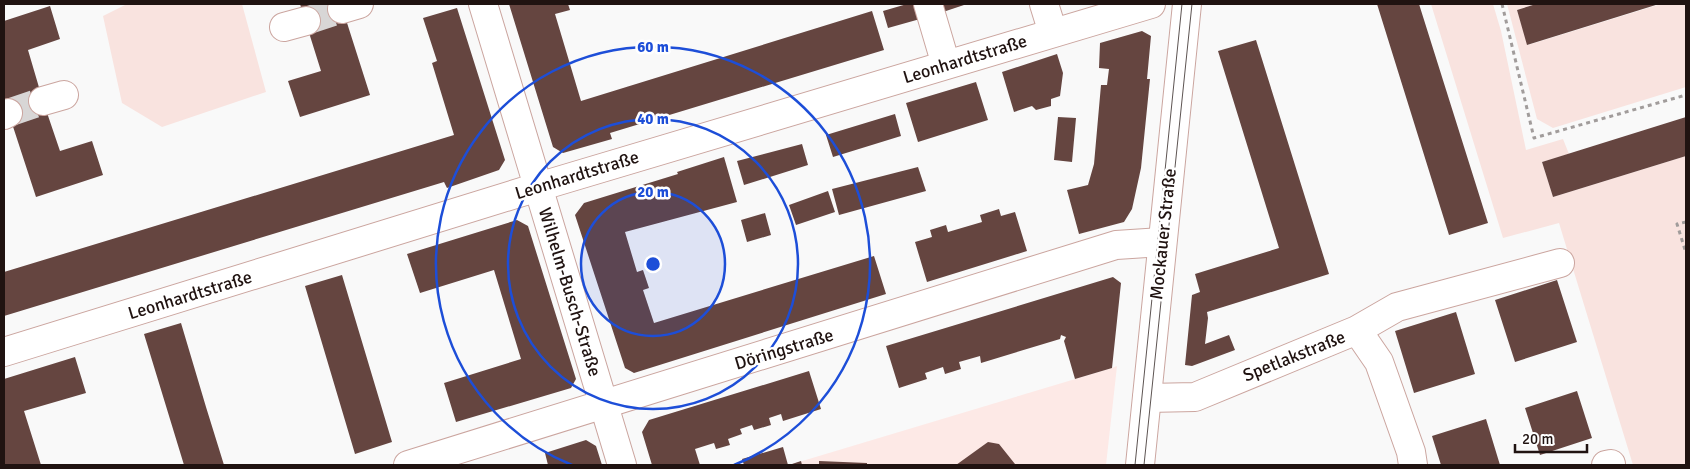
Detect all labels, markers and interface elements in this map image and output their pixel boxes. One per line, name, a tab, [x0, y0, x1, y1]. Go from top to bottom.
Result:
street label: Leonhardtstraße	[900, 30, 1030, 88]
text: 60 m	[637, 38, 669, 56]
text: 40 m	[637, 110, 669, 128]
street label: Leonhardtstraße	[512, 146, 642, 204]
street label: Mockauer Straße	[1145, 167, 1181, 301]
text: 20 m	[637, 183, 669, 201]
street label: Wilhelm-Busch-Straße	[534, 205, 606, 379]
centre of rings	[644, 255, 662, 273]
street label: Leonhardtstraße	[125, 266, 255, 324]
street label: Döringstraße	[732, 324, 836, 374]
street label: Spetlakstraße	[1240, 325, 1348, 387]
scale bar	[1515, 422, 1588, 454]
text: 20 m	[1522, 430, 1553, 448]

